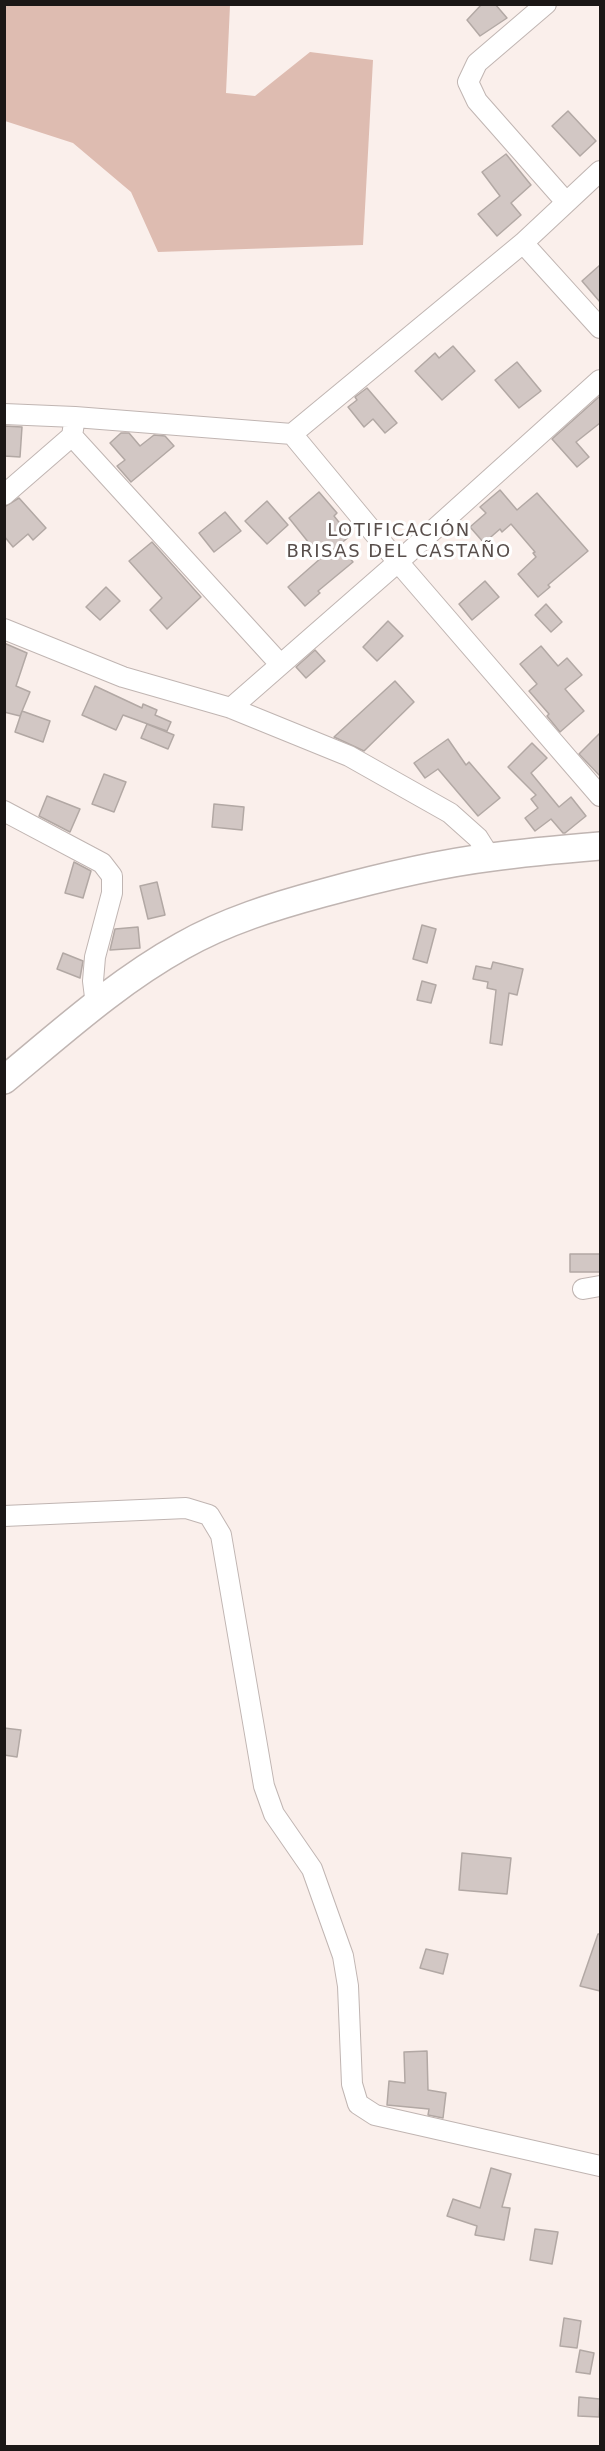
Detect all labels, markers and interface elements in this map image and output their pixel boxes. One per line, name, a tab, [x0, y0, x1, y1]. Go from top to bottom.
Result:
district label: LOTIFICACIÓN BRISAS DEL CASTAÑO	[286, 520, 512, 562]

